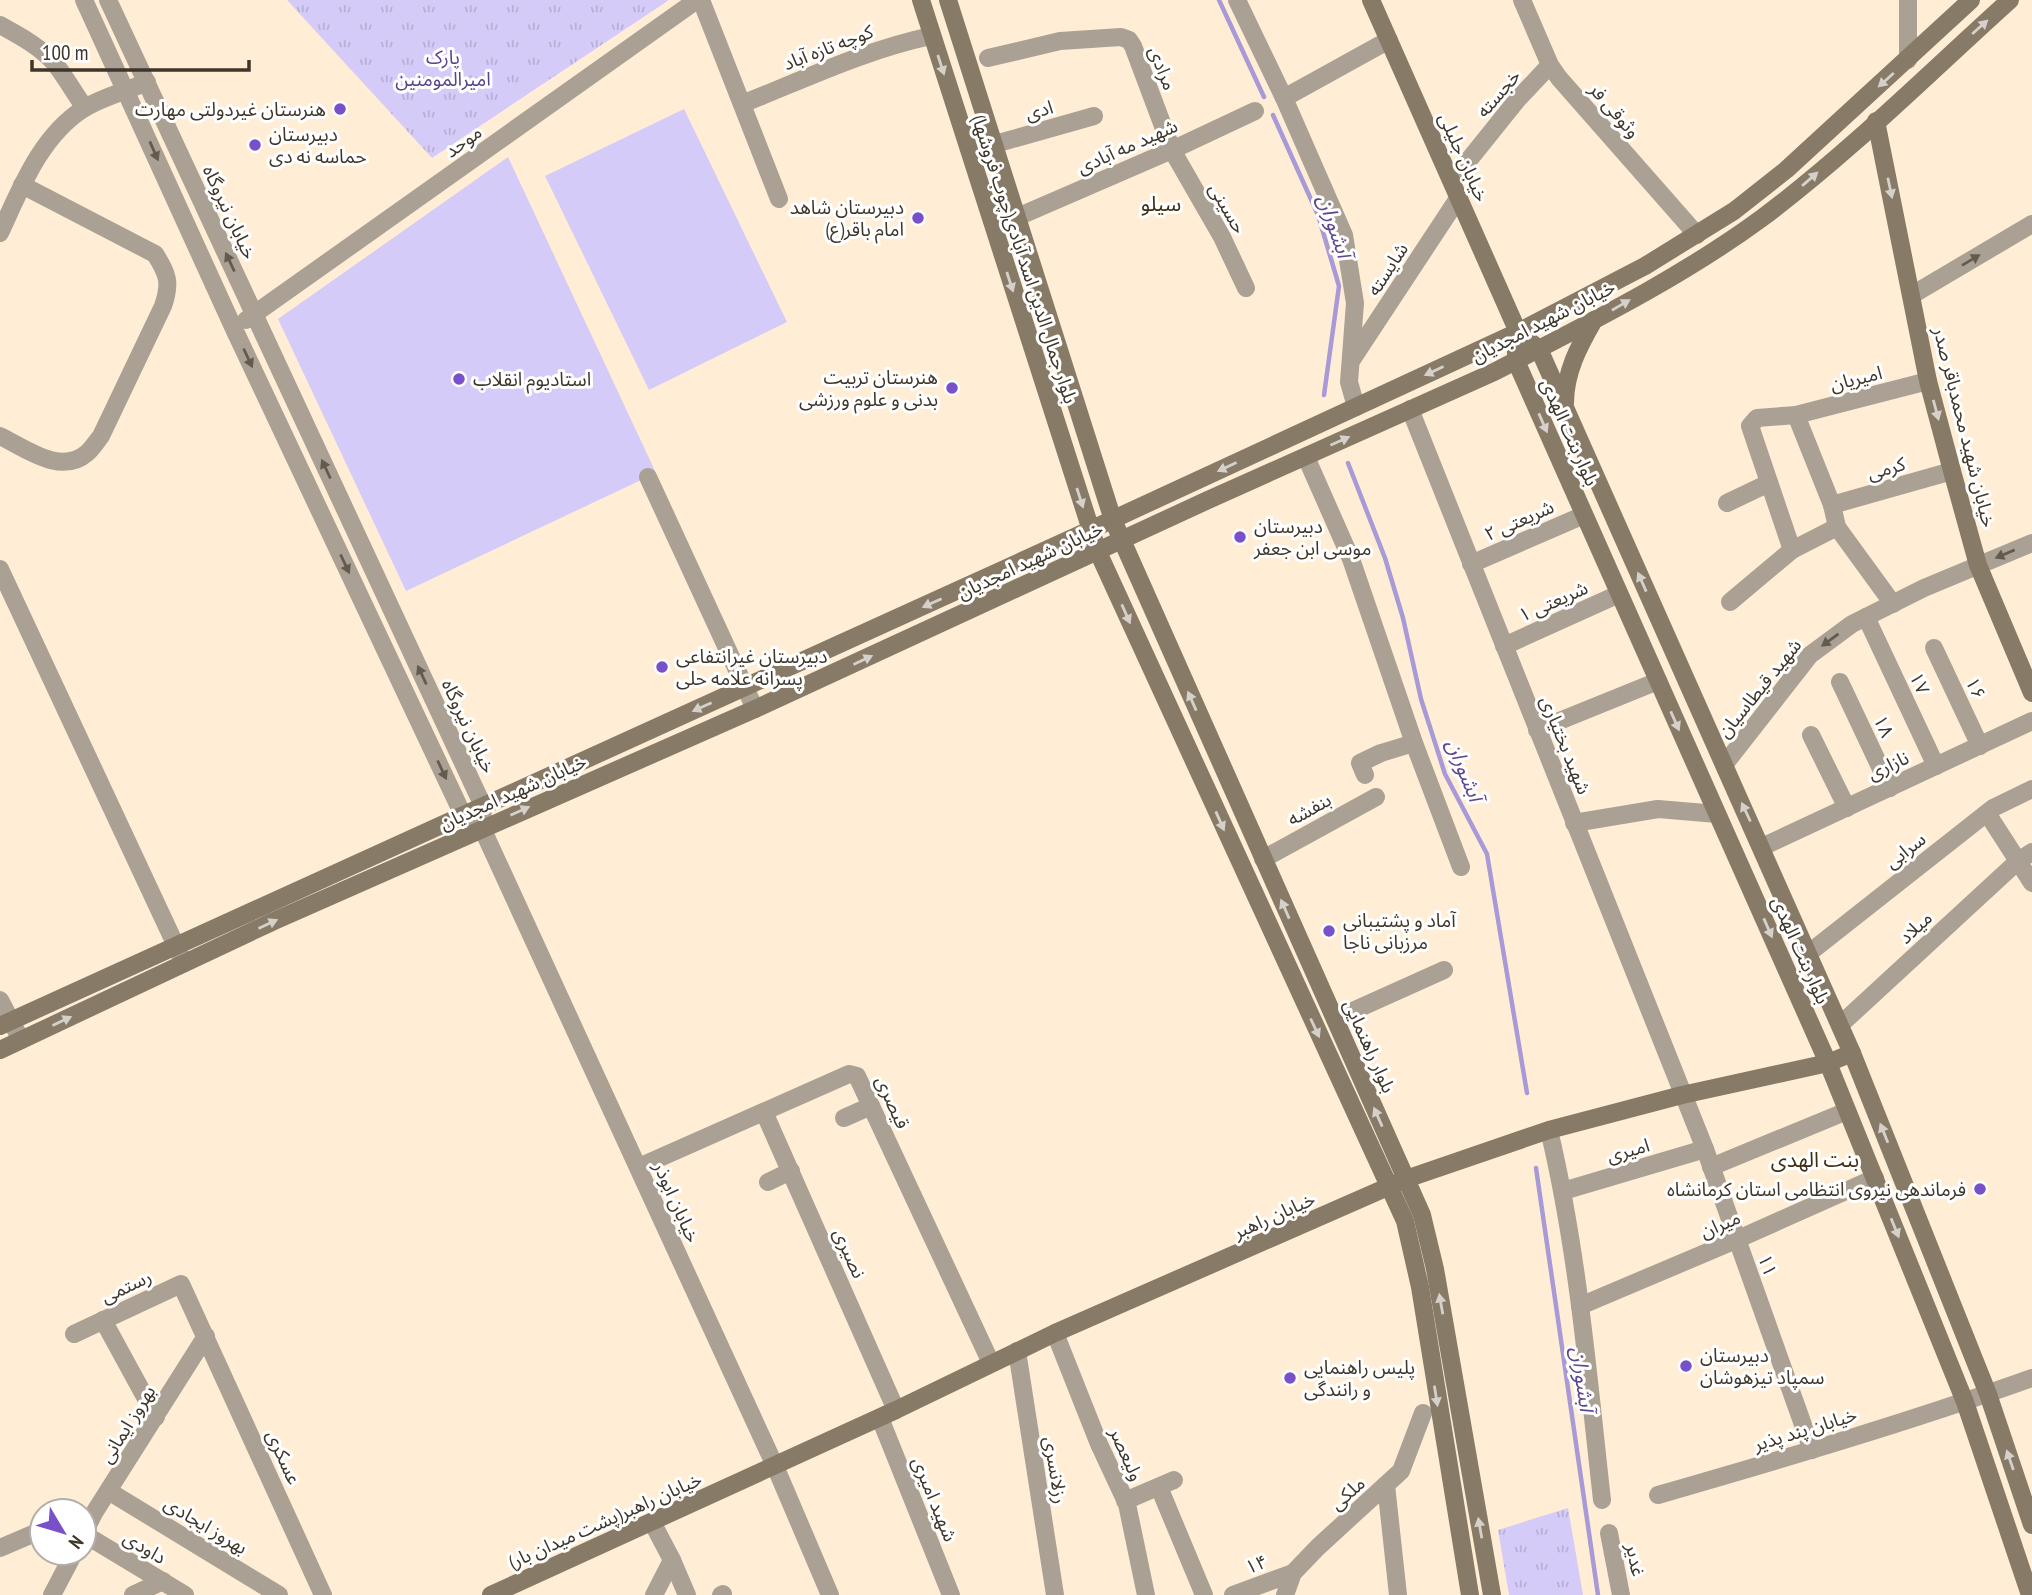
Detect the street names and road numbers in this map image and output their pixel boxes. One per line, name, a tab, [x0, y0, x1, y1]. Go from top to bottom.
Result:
street label: کوچه تازه آباد	[780, 18, 878, 76]
street label: مرادی	[1144, 43, 1182, 93]
street label: خجسته	[1471, 64, 1525, 122]
street label: وثوقی فر	[1584, 77, 1646, 143]
street label: ادی	[1022, 95, 1056, 125]
street label: خیابان جلیلی	[1434, 109, 1494, 205]
street label: بلوار جمال الدین اسد آبادی(چوب فروشها)	[966, 112, 1083, 407]
street label: شهید مه آبادی	[1073, 113, 1181, 179]
street label: موحد	[440, 119, 486, 163]
street label: خیابان نیروگاه	[198, 161, 262, 263]
street label: حسینی	[1204, 178, 1252, 238]
street label: شایسته	[1361, 238, 1413, 300]
street label: خیابان شهید امجدیان	[1467, 274, 1619, 368]
street label: خیابان شهید محمدباقر صدر	[1928, 324, 2001, 530]
street label: امیریان	[1827, 360, 1885, 396]
street label: بلوار بنت الهدی	[1536, 374, 1604, 490]
street label: کرمی	[1864, 451, 1909, 485]
street label: شریعتی ۲	[1481, 494, 1557, 546]
street label: خیابان شهید امجدیان	[953, 516, 1107, 604]
street label: شریعتی ۱	[1515, 575, 1591, 627]
street label: شهید قیطاسیان	[1712, 633, 1806, 743]
street label: ۱۷	[1905, 668, 1936, 698]
street label: ۱۶	[1961, 673, 1991, 703]
street label: خیابان نیروگاه	[437, 675, 501, 777]
street label: شهید بختیاری	[1535, 692, 1597, 798]
street label: ۱۸	[1869, 711, 1900, 741]
street label: نازاری	[1863, 745, 1913, 785]
street label: خیابان شهید امجدیان	[436, 749, 590, 835]
street label: بنفشه	[1283, 787, 1335, 831]
street label: سرابی	[1880, 827, 1930, 873]
street label: بلوار بنت الهدی	[1767, 892, 1835, 1008]
street label: میلاد	[1893, 905, 1937, 949]
street label: بلوار راهنمایی	[1339, 995, 1401, 1097]
street label: قیصری	[871, 1072, 915, 1132]
street label: امیری	[1604, 1132, 1652, 1168]
street label: خیابان ابوذر	[648, 1157, 705, 1246]
street label: خیابان راهبر	[1228, 1186, 1319, 1244]
street label: میران	[1696, 1205, 1744, 1243]
street label: نصیری	[828, 1224, 872, 1282]
street label: ۱۱	[1753, 1251, 1783, 1279]
street label: رستمی	[97, 1264, 155, 1308]
street label: بهروز ایمانی	[94, 1381, 160, 1467]
street label: خیابان پند پذیر	[1749, 1402, 1860, 1457]
street label: ولیعصر	[1104, 1423, 1149, 1484]
street label: عسکری	[261, 1426, 307, 1488]
street label: رزلانسری	[1039, 1435, 1073, 1505]
street label: شهید امیری	[907, 1453, 963, 1545]
street label: خیابان راهبر(پشت میدان بار)	[505, 1466, 706, 1575]
street label: ملکی	[1324, 1471, 1370, 1515]
street label: بهروز ایجادی	[160, 1491, 252, 1559]
street label: داودی	[119, 1525, 171, 1569]
street label: غدیر	[1621, 1541, 1651, 1578]
street label: ۱۴	[1242, 1549, 1270, 1579]

